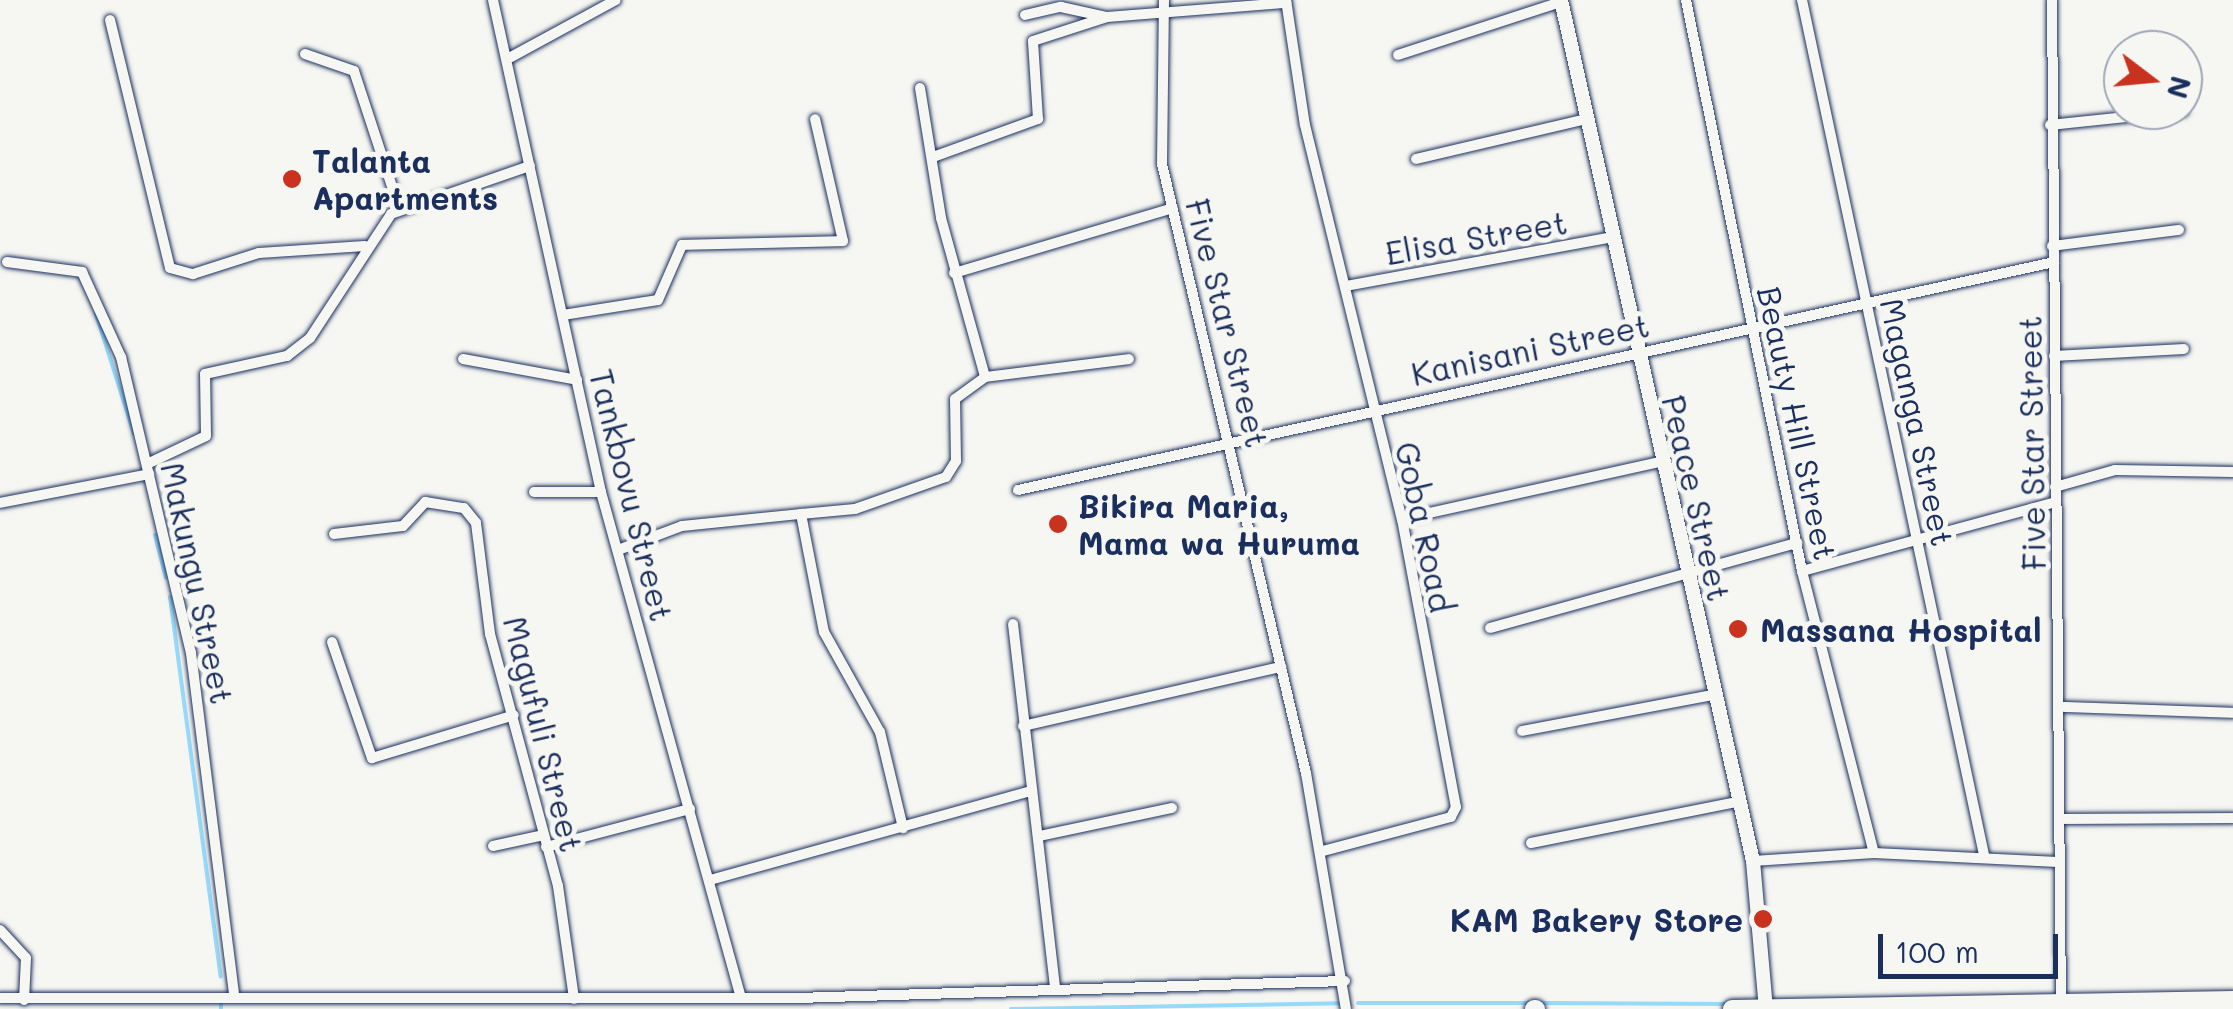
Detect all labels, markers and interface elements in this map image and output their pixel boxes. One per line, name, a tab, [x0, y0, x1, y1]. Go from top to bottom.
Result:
north arrow	[2103, 30, 2203, 130]
text: N	[2160, 73, 2200, 103]
place label: Talanta Apartments	[312, 142, 498, 217]
marker: Talanta Apartments	[281, 168, 303, 190]
street label: Five Star Street	[1179, 195, 1277, 451]
street label: Elisa Street	[1382, 202, 1570, 272]
street label: Beauty Hill Street	[1750, 283, 1846, 563]
street label: Maganga Street	[1873, 295, 1963, 549]
street label: Kanisani Street	[1408, 305, 1652, 393]
street label: Five Star Street	[2010, 315, 2052, 571]
street label: Tankbovu Street	[582, 365, 682, 625]
street label: Peace Street	[1655, 391, 1739, 605]
street label: Goba Road	[1388, 438, 1462, 616]
street label: Makungu Street	[154, 459, 242, 707]
place label: Bikira Maria, Mama wa Huruma	[1078, 487, 1360, 562]
marker: Bikira Maria, Mama wa Huruma	[1047, 513, 1069, 535]
place label: Massana Hospital	[1760, 610, 2042, 648]
street label: Magufuli Street	[496, 612, 592, 856]
marker: Massana Hospital	[1725, 616, 1751, 642]
place label: KAM Bakery Store	[1450, 900, 1743, 938]
marker: KAM Bakery Store	[1752, 908, 1774, 930]
scale bar	[1883, 914, 2063, 976]
text: 100 m	[1895, 931, 1979, 971]

